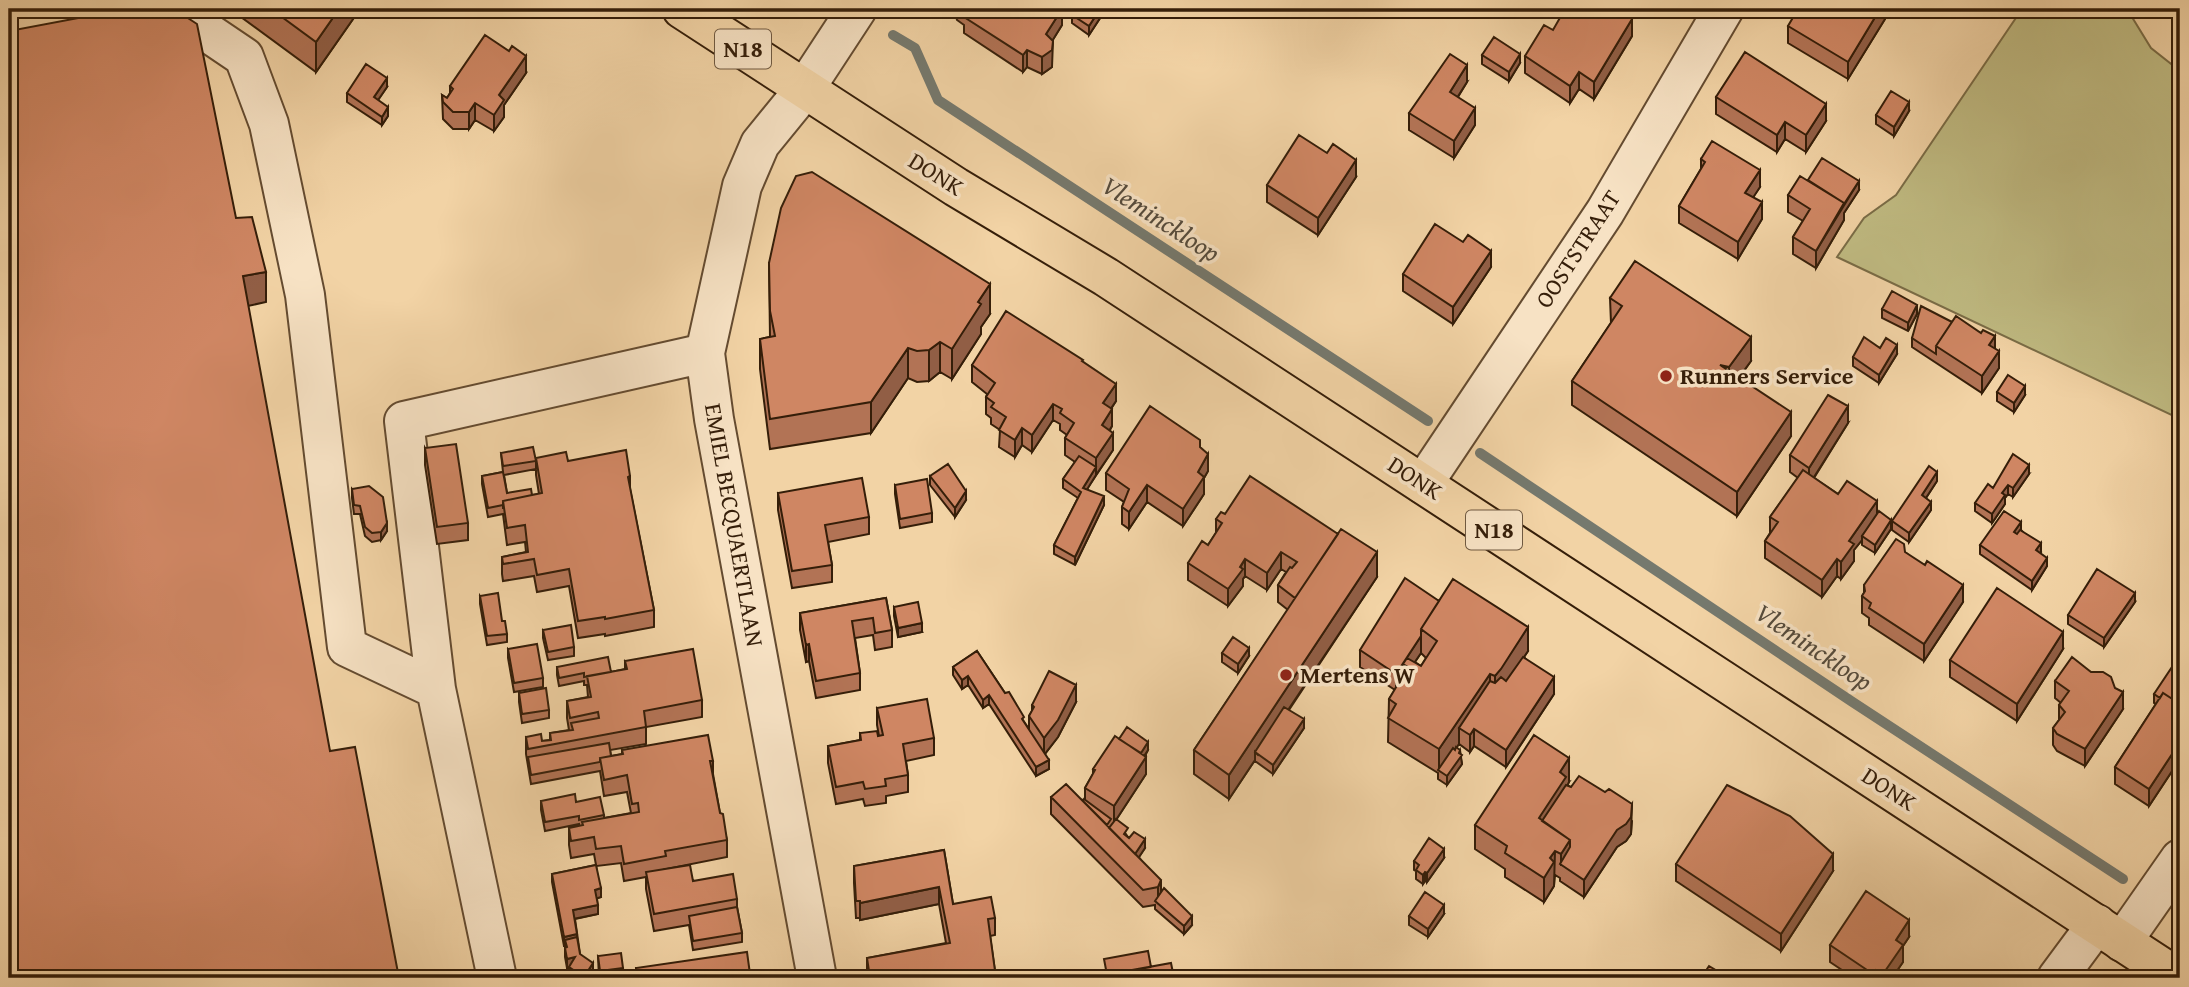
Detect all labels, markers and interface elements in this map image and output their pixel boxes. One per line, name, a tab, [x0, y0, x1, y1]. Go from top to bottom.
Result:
road number: N18	[715, 30, 771, 68]
street label: DONK	[902, 143, 971, 204]
water label: Vleminckloop	[1094, 166, 1228, 272]
street label: OOSTSTRAAT	[1526, 183, 1629, 315]
place label: Runners Service	[1680, 358, 1854, 393]
marker: Runners Service	[1658, 368, 1674, 384]
street label: EMIEL BECQUAERTLAAN	[696, 401, 773, 650]
street label: DONK	[1381, 447, 1450, 509]
road number: N18	[1466, 510, 1522, 550]
water label: Vleminckloop	[1748, 593, 1881, 700]
place label: Mertens W	[1300, 657, 1415, 692]
marker: Mertens W	[1278, 667, 1294, 683]
street label: DONK	[1855, 758, 1924, 820]

